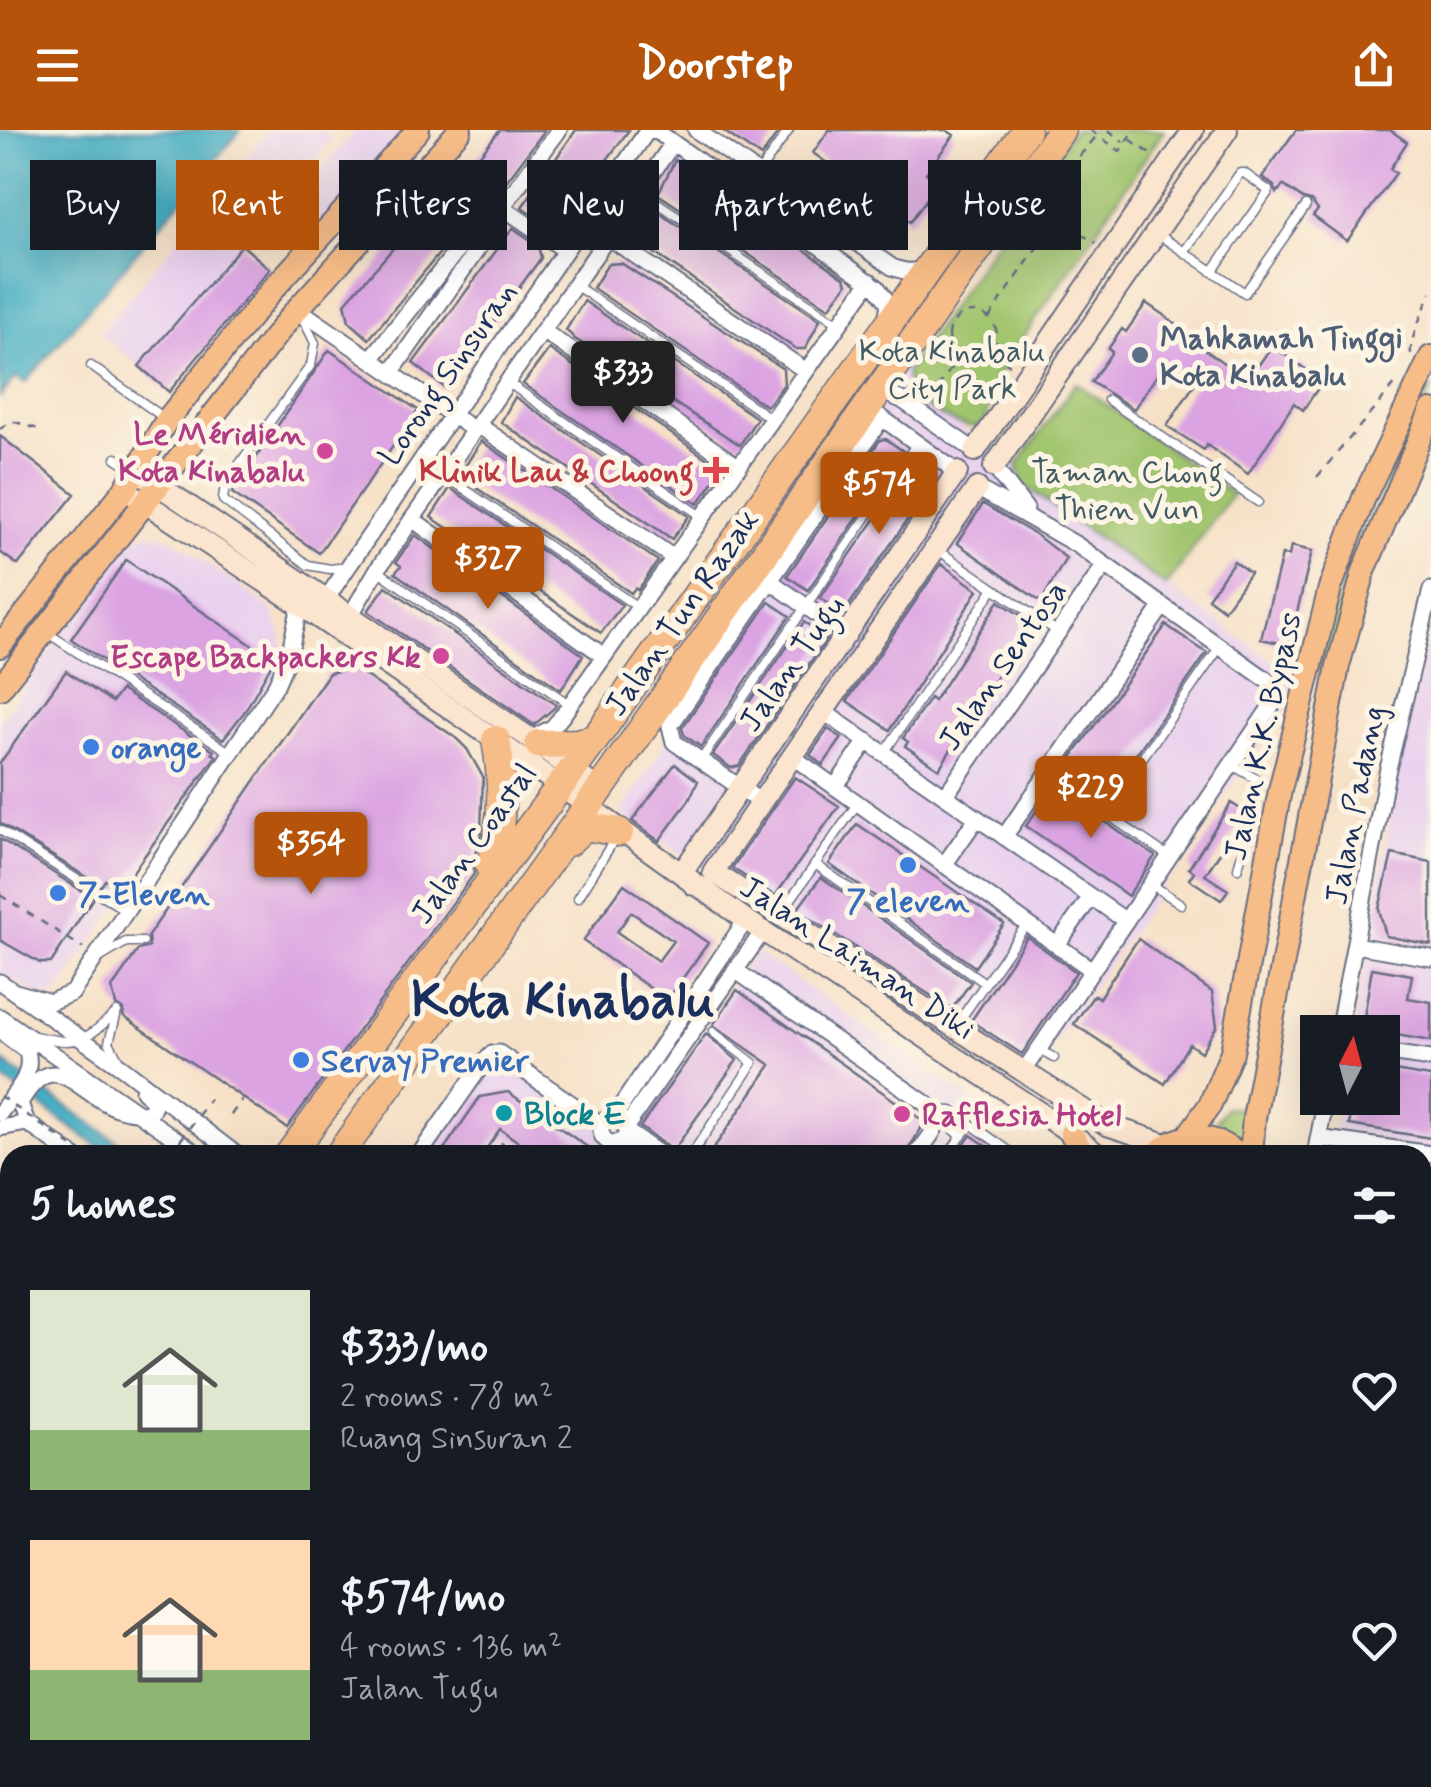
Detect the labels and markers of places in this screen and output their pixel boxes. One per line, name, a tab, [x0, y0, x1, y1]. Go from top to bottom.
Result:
place label: Mahkamah Tinggi Kota Kinabalu	[1160, 318, 1403, 397]
pin: $333	[564, 341, 682, 426]
marker: Mahkamah Tinggi Kota Kinabalu	[1129, 344, 1151, 366]
place label: Le Méridien Kota Kinabalu	[118, 414, 306, 493]
marker: Le Méridien Kota Kinabalu	[314, 440, 336, 462]
place label: Klinik Lau & Choong	[419, 451, 694, 497]
pin: $574	[820, 452, 938, 537]
marker: Klinik Lau & Choong	[703, 457, 729, 483]
pin: $327	[429, 527, 547, 612]
place label: Escape Backpackers Kk	[110, 637, 421, 679]
marker: Escape Backpackers Kk	[430, 645, 452, 667]
place label: orange	[111, 728, 201, 773]
marker: orange	[80, 736, 102, 758]
pin: $229	[1032, 756, 1150, 841]
pin: $354	[252, 812, 370, 897]
marker: 7 eleven	[897, 854, 919, 876]
place label: 7-Eleven	[78, 874, 210, 916]
place label: 7 eleven	[847, 881, 970, 923]
marker: 7-Eleven	[47, 882, 69, 904]
place label: Servay Premier	[321, 1041, 529, 1083]
marker: Servay Premier	[290, 1049, 312, 1071]
place label: Block E	[524, 1094, 626, 1136]
place label: Rafflesia Hotel	[922, 1095, 1121, 1137]
marker: Block E	[493, 1102, 515, 1124]
marker: Rafflesia Hotel	[891, 1103, 913, 1125]

